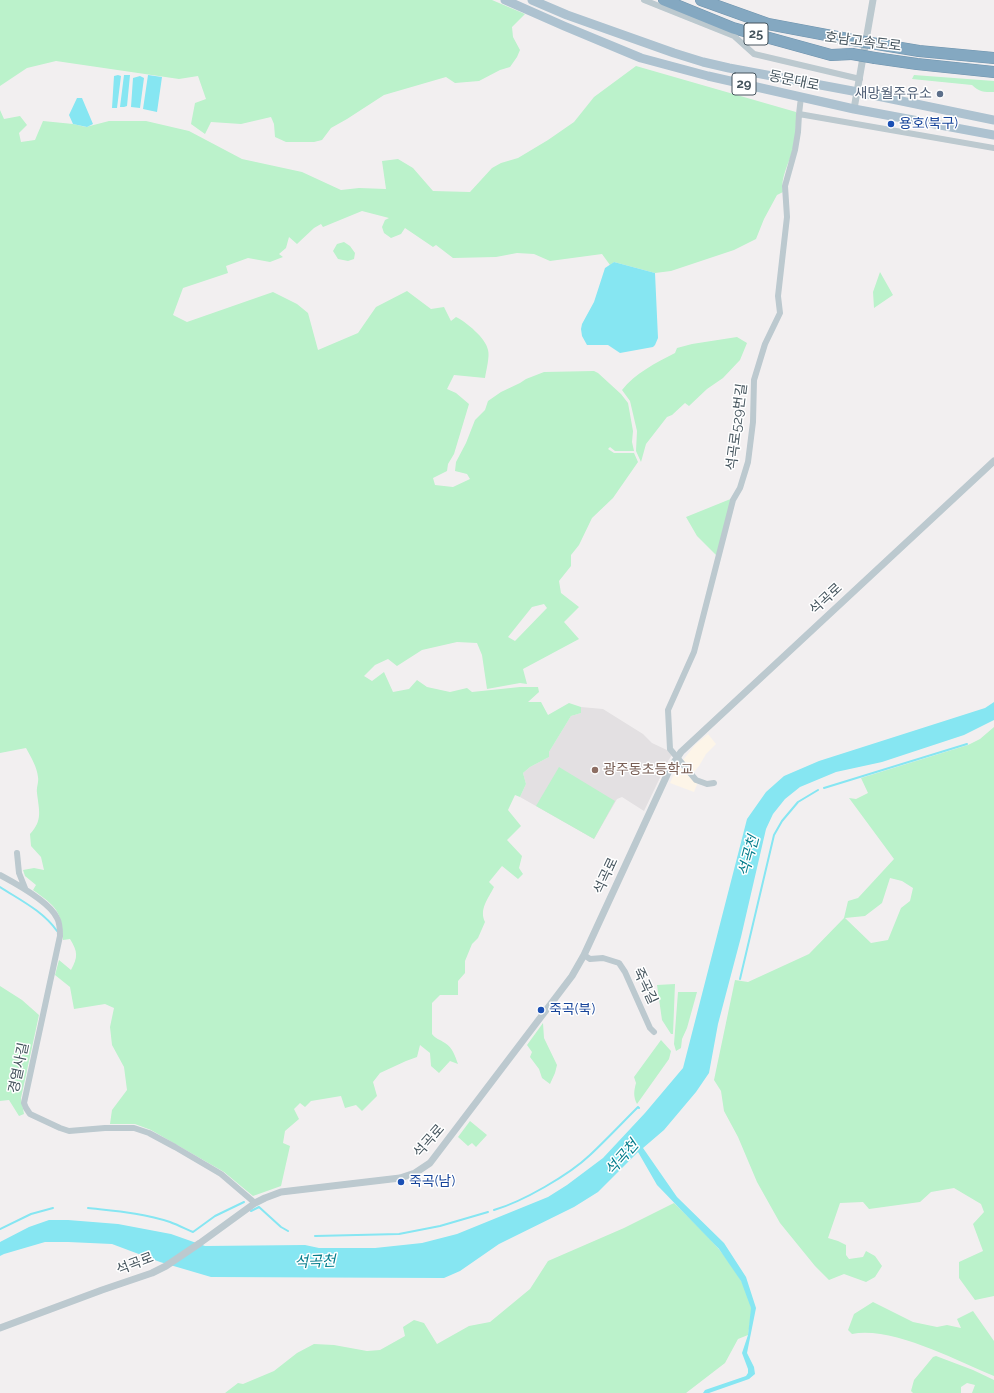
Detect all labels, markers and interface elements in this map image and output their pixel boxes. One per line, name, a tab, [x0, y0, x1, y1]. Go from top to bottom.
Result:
road number: 25	[744, 23, 768, 45]
street label: 호남고속도로	[824, 29, 902, 55]
street label: 동문대로	[767, 67, 821, 95]
road number: 29	[732, 73, 756, 95]
place label: 새망월주유소	[855, 86, 932, 102]
marker: 새망월주유소	[935, 89, 945, 99]
place label: 용호(북구)	[899, 116, 958, 132]
marker: 용호(북구)	[886, 119, 896, 129]
street label: 석곡로529번길	[723, 383, 751, 471]
street label: 석곡로	[806, 580, 846, 618]
place label: 광주동초등학교	[603, 762, 693, 778]
marker: 광주동초등학교	[590, 765, 600, 775]
water label: 석곡천	[735, 834, 763, 878]
street label: 석곡로	[590, 855, 622, 897]
street label: 죽곡길	[629, 965, 661, 1007]
place label: 죽곡(북)	[549, 1002, 595, 1018]
marker: 죽곡(북)	[536, 1005, 546, 1015]
street label: 경열사길	[5, 1041, 33, 1095]
street label: 석곡로	[410, 1121, 448, 1161]
water label: 석곡천	[602, 1136, 642, 1180]
place label: 죽곡(남)	[409, 1174, 455, 1190]
marker: 죽곡(남)	[396, 1177, 406, 1187]
street label: 석곡로	[114, 1249, 156, 1279]
water label: 석곡천	[294, 1252, 336, 1272]

